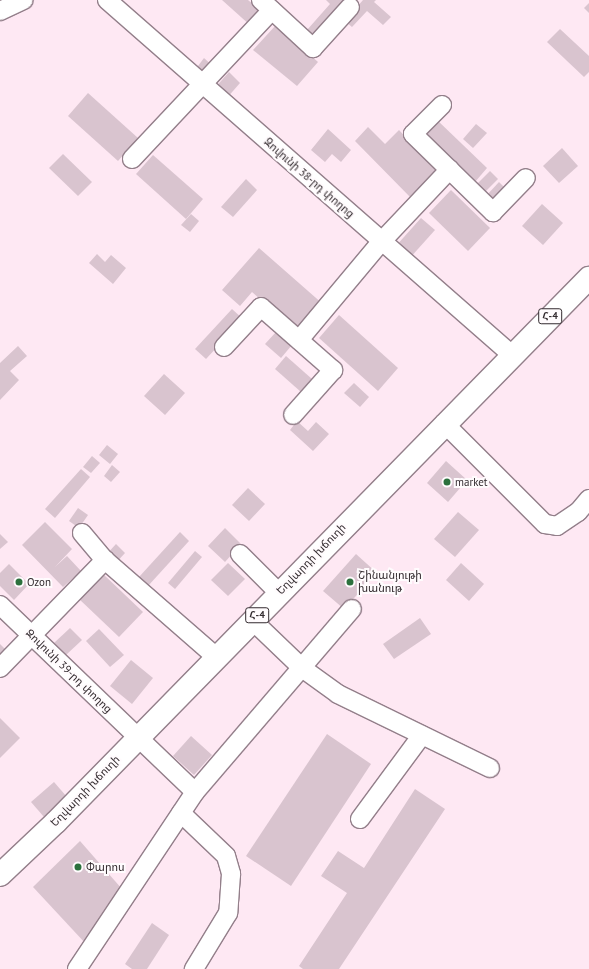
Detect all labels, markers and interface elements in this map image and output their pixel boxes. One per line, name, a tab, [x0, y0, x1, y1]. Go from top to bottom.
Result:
street label: Զովունի 38-րդ փողոց	[261, 135, 357, 221]
road number: Հ-4	[538, 308, 562, 324]
place label: market	[455, 475, 488, 489]
marker: market	[442, 477, 452, 487]
street label: Եղվարդի խճուղի	[274, 521, 348, 597]
place label: Շինանյութի խանութ	[358, 569, 422, 595]
place label: Ozon	[27, 575, 51, 589]
marker: Ozon	[14, 577, 24, 587]
marker: Շինանյութի խանութ	[345, 577, 355, 587]
road number: Հ-4	[245, 607, 269, 623]
street label: Զովունի 39-րդ փողոց	[23, 626, 115, 716]
street label: Եղվարդի խճուղի	[48, 753, 122, 829]
place label: Փարոս	[86, 860, 125, 874]
marker: Փարոս	[73, 862, 83, 872]

